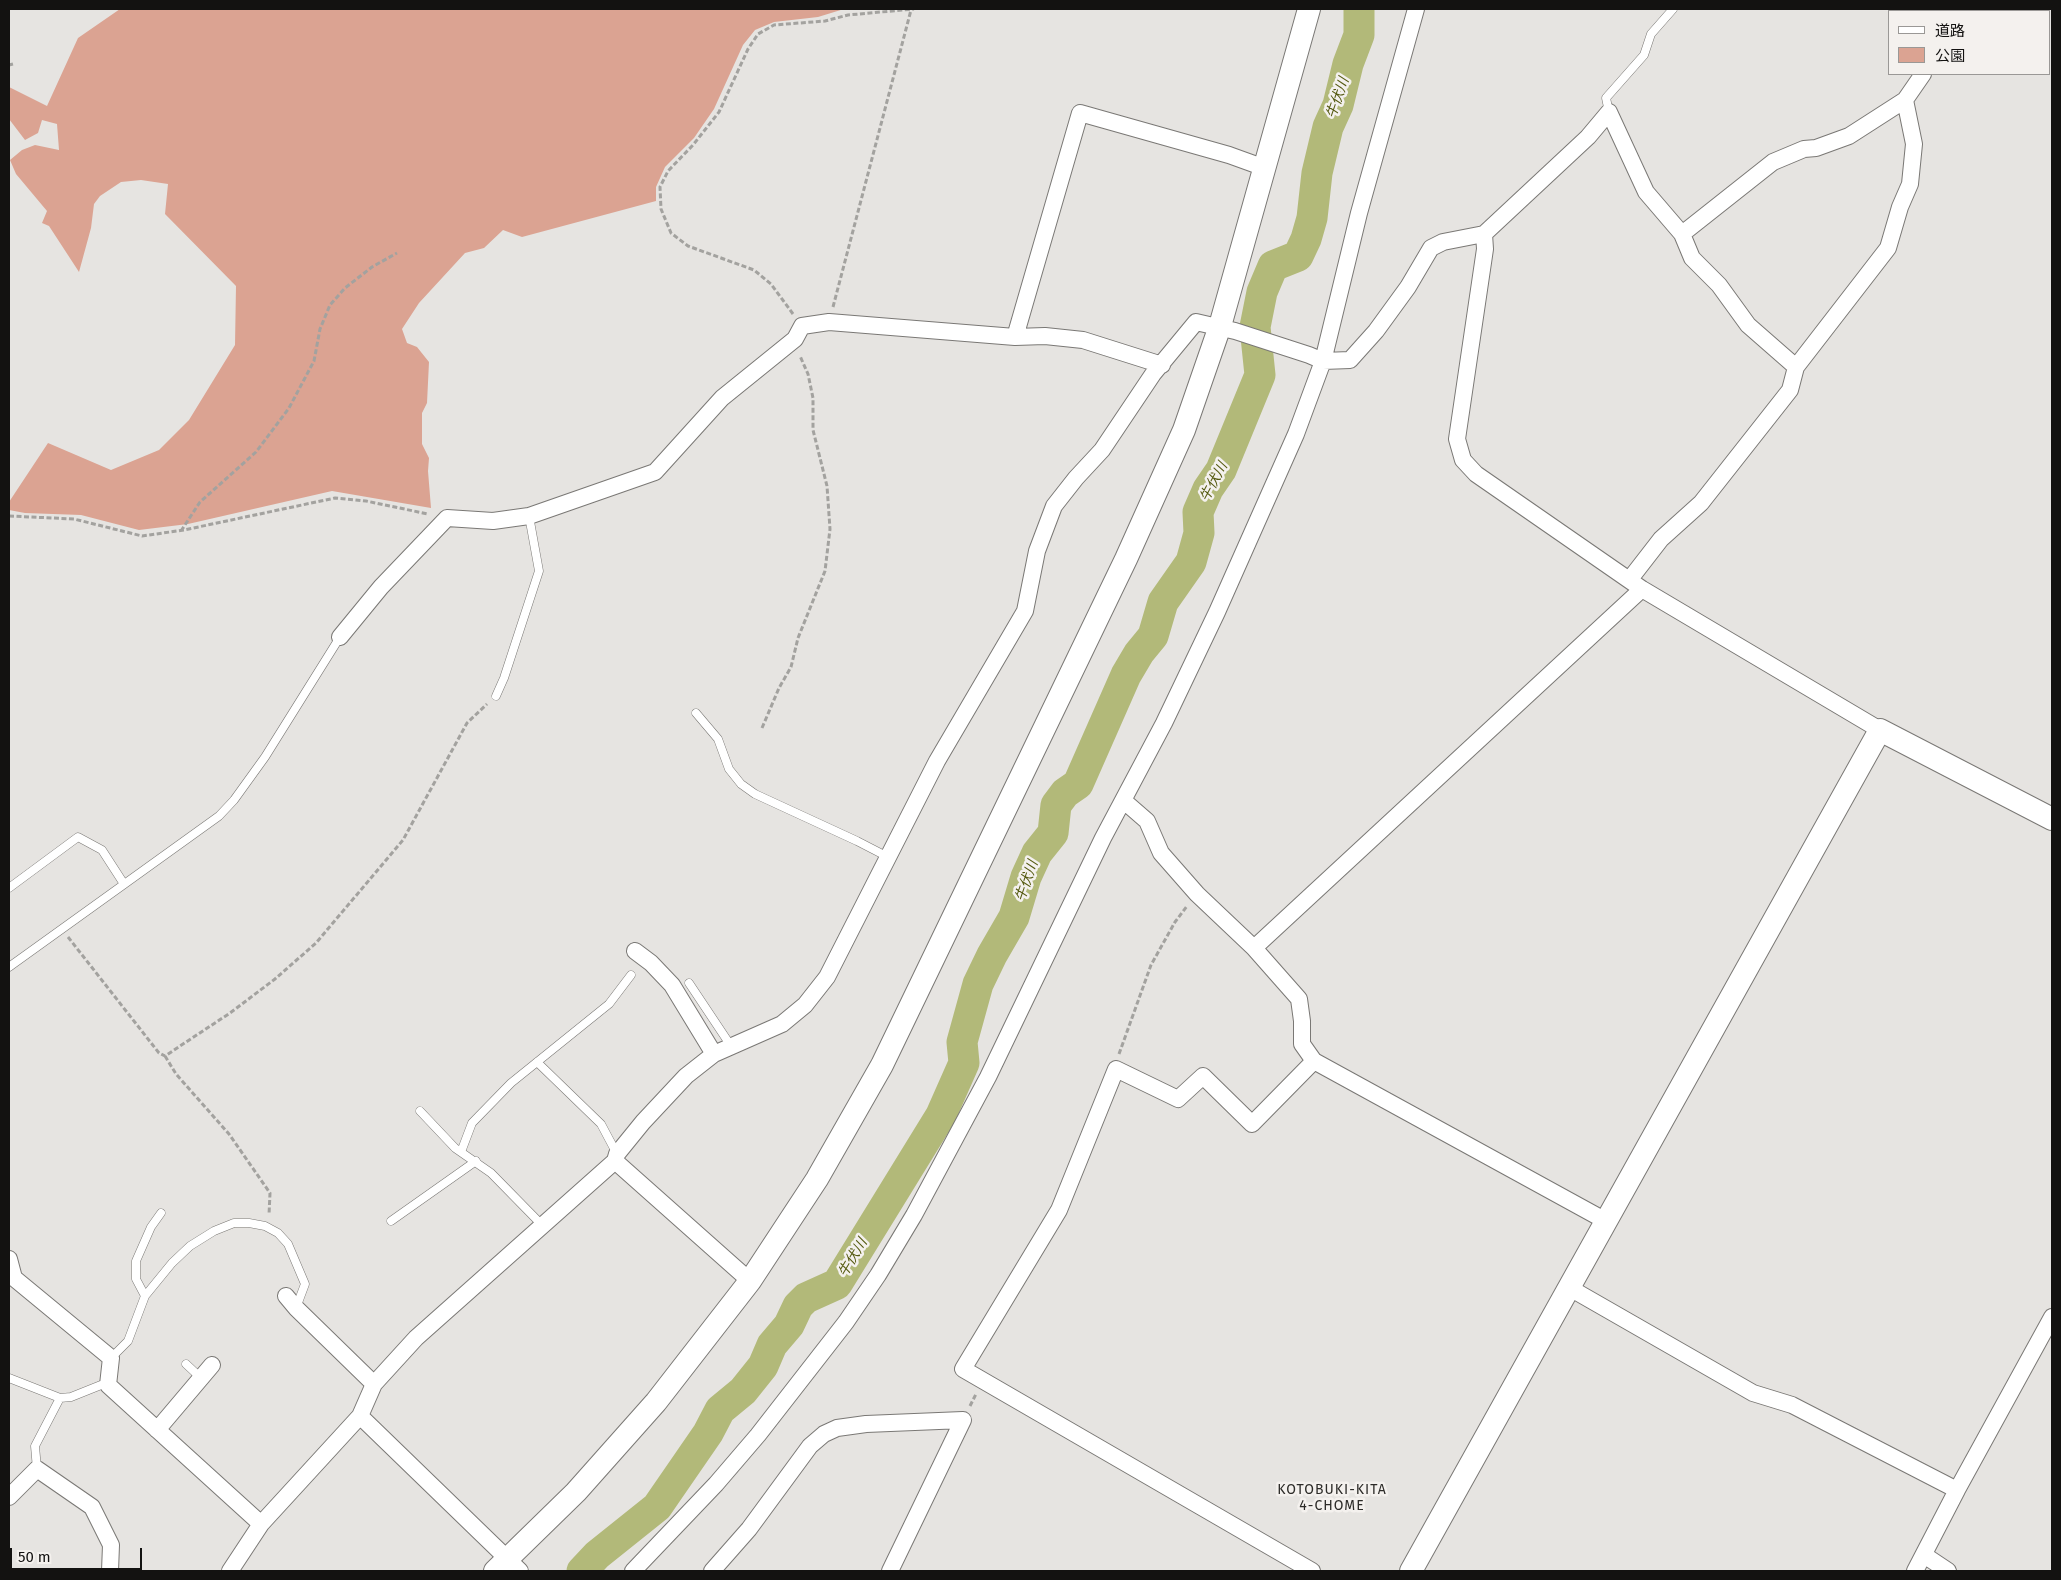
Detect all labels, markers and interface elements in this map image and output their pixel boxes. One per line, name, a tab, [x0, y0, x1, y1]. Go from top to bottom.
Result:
legend	[1888, 10, 2051, 75]
text: 道路	[1935, 22, 1965, 40]
text: 公園	[1935, 47, 1965, 65]
water label: 牛伏川	[1323, 75, 1353, 121]
water label: 牛伏川	[1197, 460, 1231, 504]
water label: 牛伏川	[1012, 858, 1042, 904]
water label: 牛伏川	[835, 1236, 871, 1280]
district label: KOTOBUKI-KITA 4-CHOME	[1276, 1482, 1388, 1514]
scale bar	[12, 1538, 145, 1570]
text: 50 m	[18, 1548, 51, 1566]

